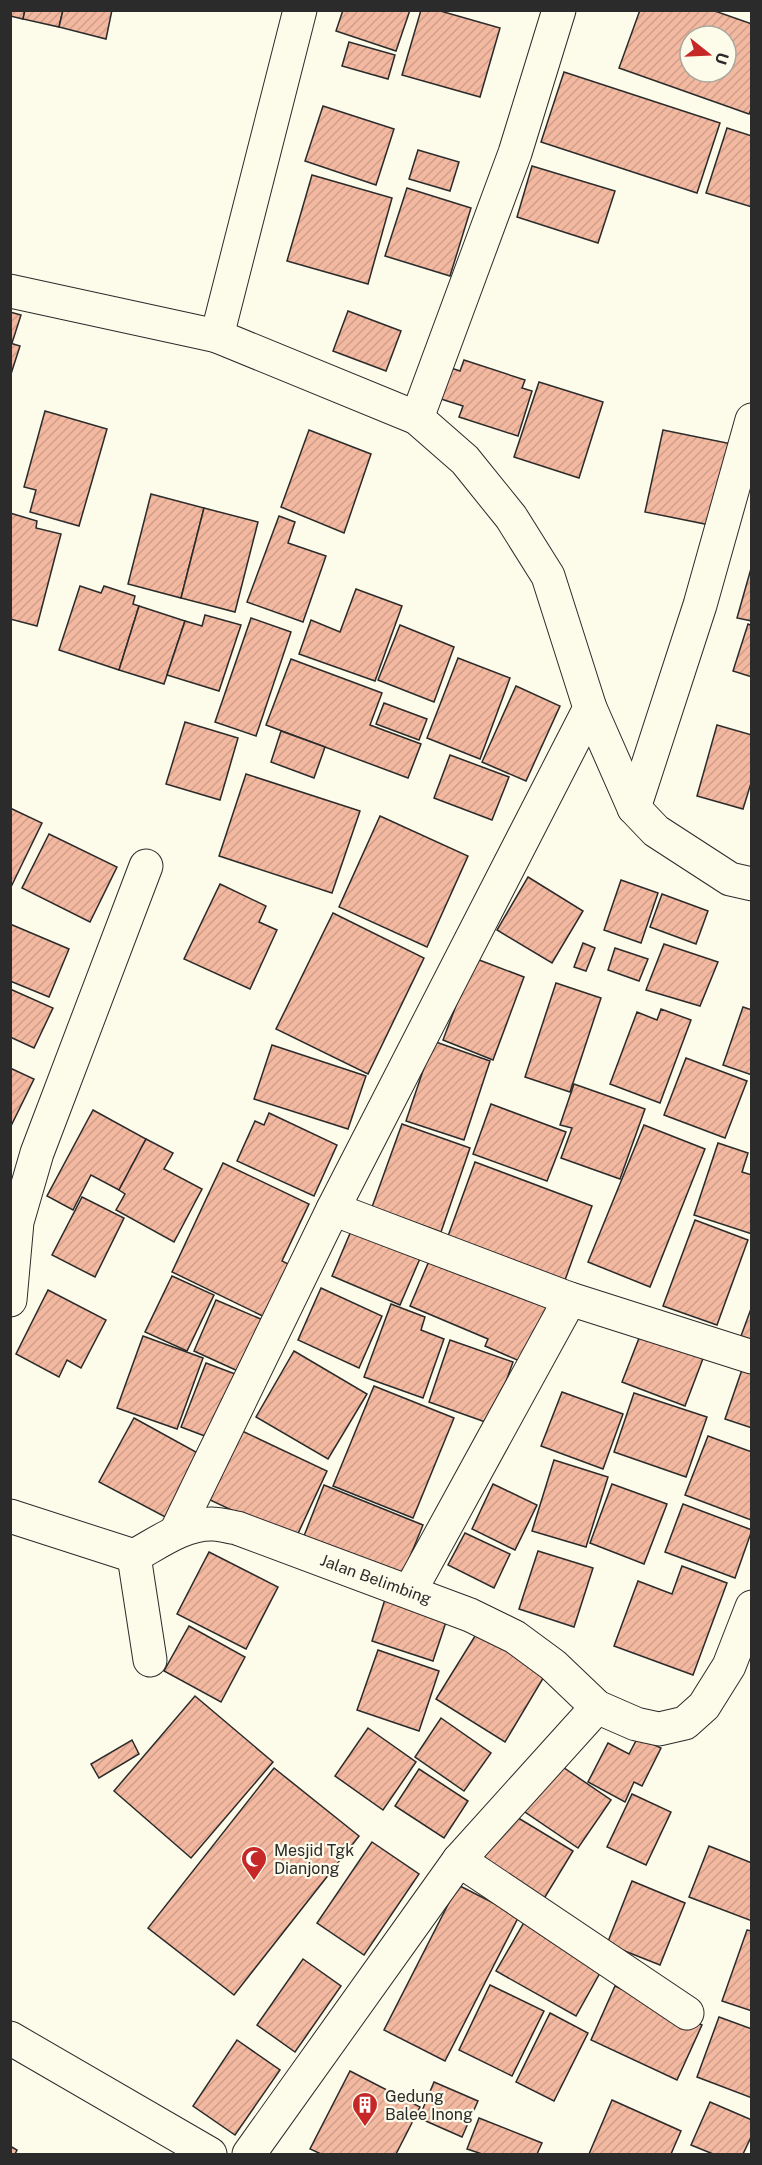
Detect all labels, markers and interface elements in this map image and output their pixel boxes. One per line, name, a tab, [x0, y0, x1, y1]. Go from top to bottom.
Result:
north arrow	[678, 24, 738, 84]
text: U	[711, 50, 733, 67]
street label: Jalan Belimbing	[318, 1551, 434, 1608]
place label: Mesjid Tgk Dianjong	[274, 1841, 354, 1878]
mosque icon: Mesjid Tgk Dianjong	[239, 1844, 269, 1882]
place label: Gedung Balee Inong	[385, 2087, 473, 2124]
building icon: Gedung Balee Inong	[350, 2090, 380, 2128]

